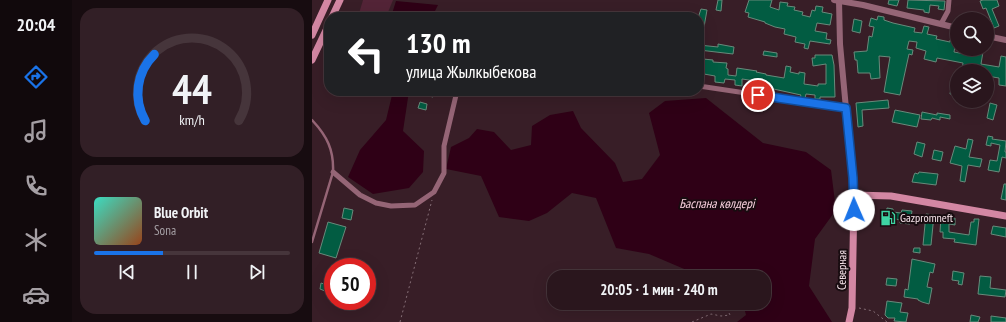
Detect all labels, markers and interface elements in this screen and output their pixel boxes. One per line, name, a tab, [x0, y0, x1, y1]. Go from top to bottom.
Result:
map controls	[950, 12, 994, 108]
button: search	[950, 12, 994, 56]
text: 20:04	[17, 13, 55, 36]
text: 130 m	[406, 24, 470, 61]
icon: left	[340, 28, 392, 80]
text: улица Жылкыбекова	[406, 60, 536, 83]
text: 44	[172, 61, 212, 114]
icon: directions	[22, 63, 50, 91]
button: layers	[950, 64, 994, 108]
pin	[741, 78, 775, 112]
icon: arrive	[747, 84, 769, 106]
text: km/h	[179, 109, 205, 128]
icon: music	[22, 117, 50, 145]
icon: phone	[22, 172, 50, 200]
position arrow	[833, 189, 875, 231]
water label: Баспана көлдері	[679, 195, 757, 212]
text: Blue Orbit	[154, 203, 208, 222]
fuel station icon: Gazpromneft	[879, 209, 897, 227]
place label: Gazpromneft	[900, 210, 954, 225]
text: Sona	[154, 222, 176, 239]
icon: climate	[22, 226, 50, 254]
street label: Северная	[834, 250, 849, 290]
speed limit sign: 50	[324, 258, 376, 310]
icon: previous	[116, 261, 138, 283]
icon: pause	[181, 261, 203, 283]
icon: next	[246, 261, 268, 283]
text: 20:05 · 1 мин · 240 m	[600, 280, 718, 299]
icon: car	[22, 281, 50, 309]

